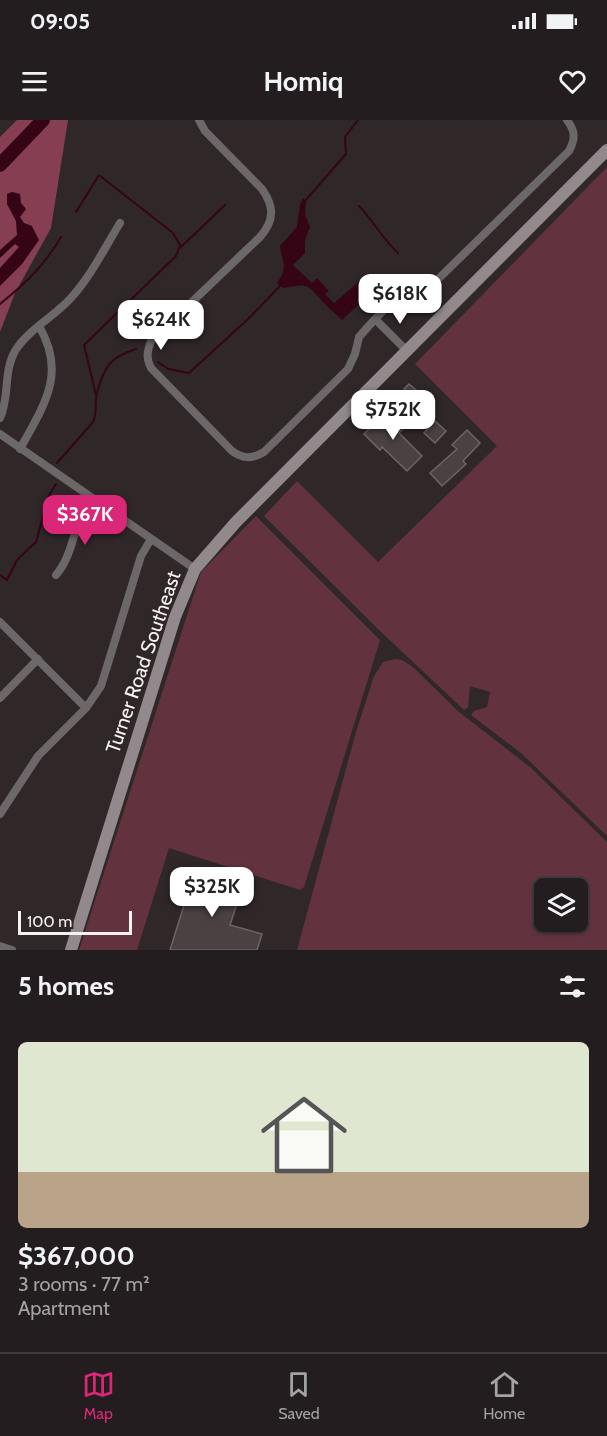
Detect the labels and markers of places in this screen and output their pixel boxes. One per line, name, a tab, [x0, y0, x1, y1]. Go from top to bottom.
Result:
pin: $618K	[358, 274, 442, 325]
pin: $624K	[119, 300, 203, 351]
pin: $752K	[351, 390, 435, 441]
pin: $367K	[43, 495, 127, 546]
pin: $325K	[170, 867, 254, 918]

